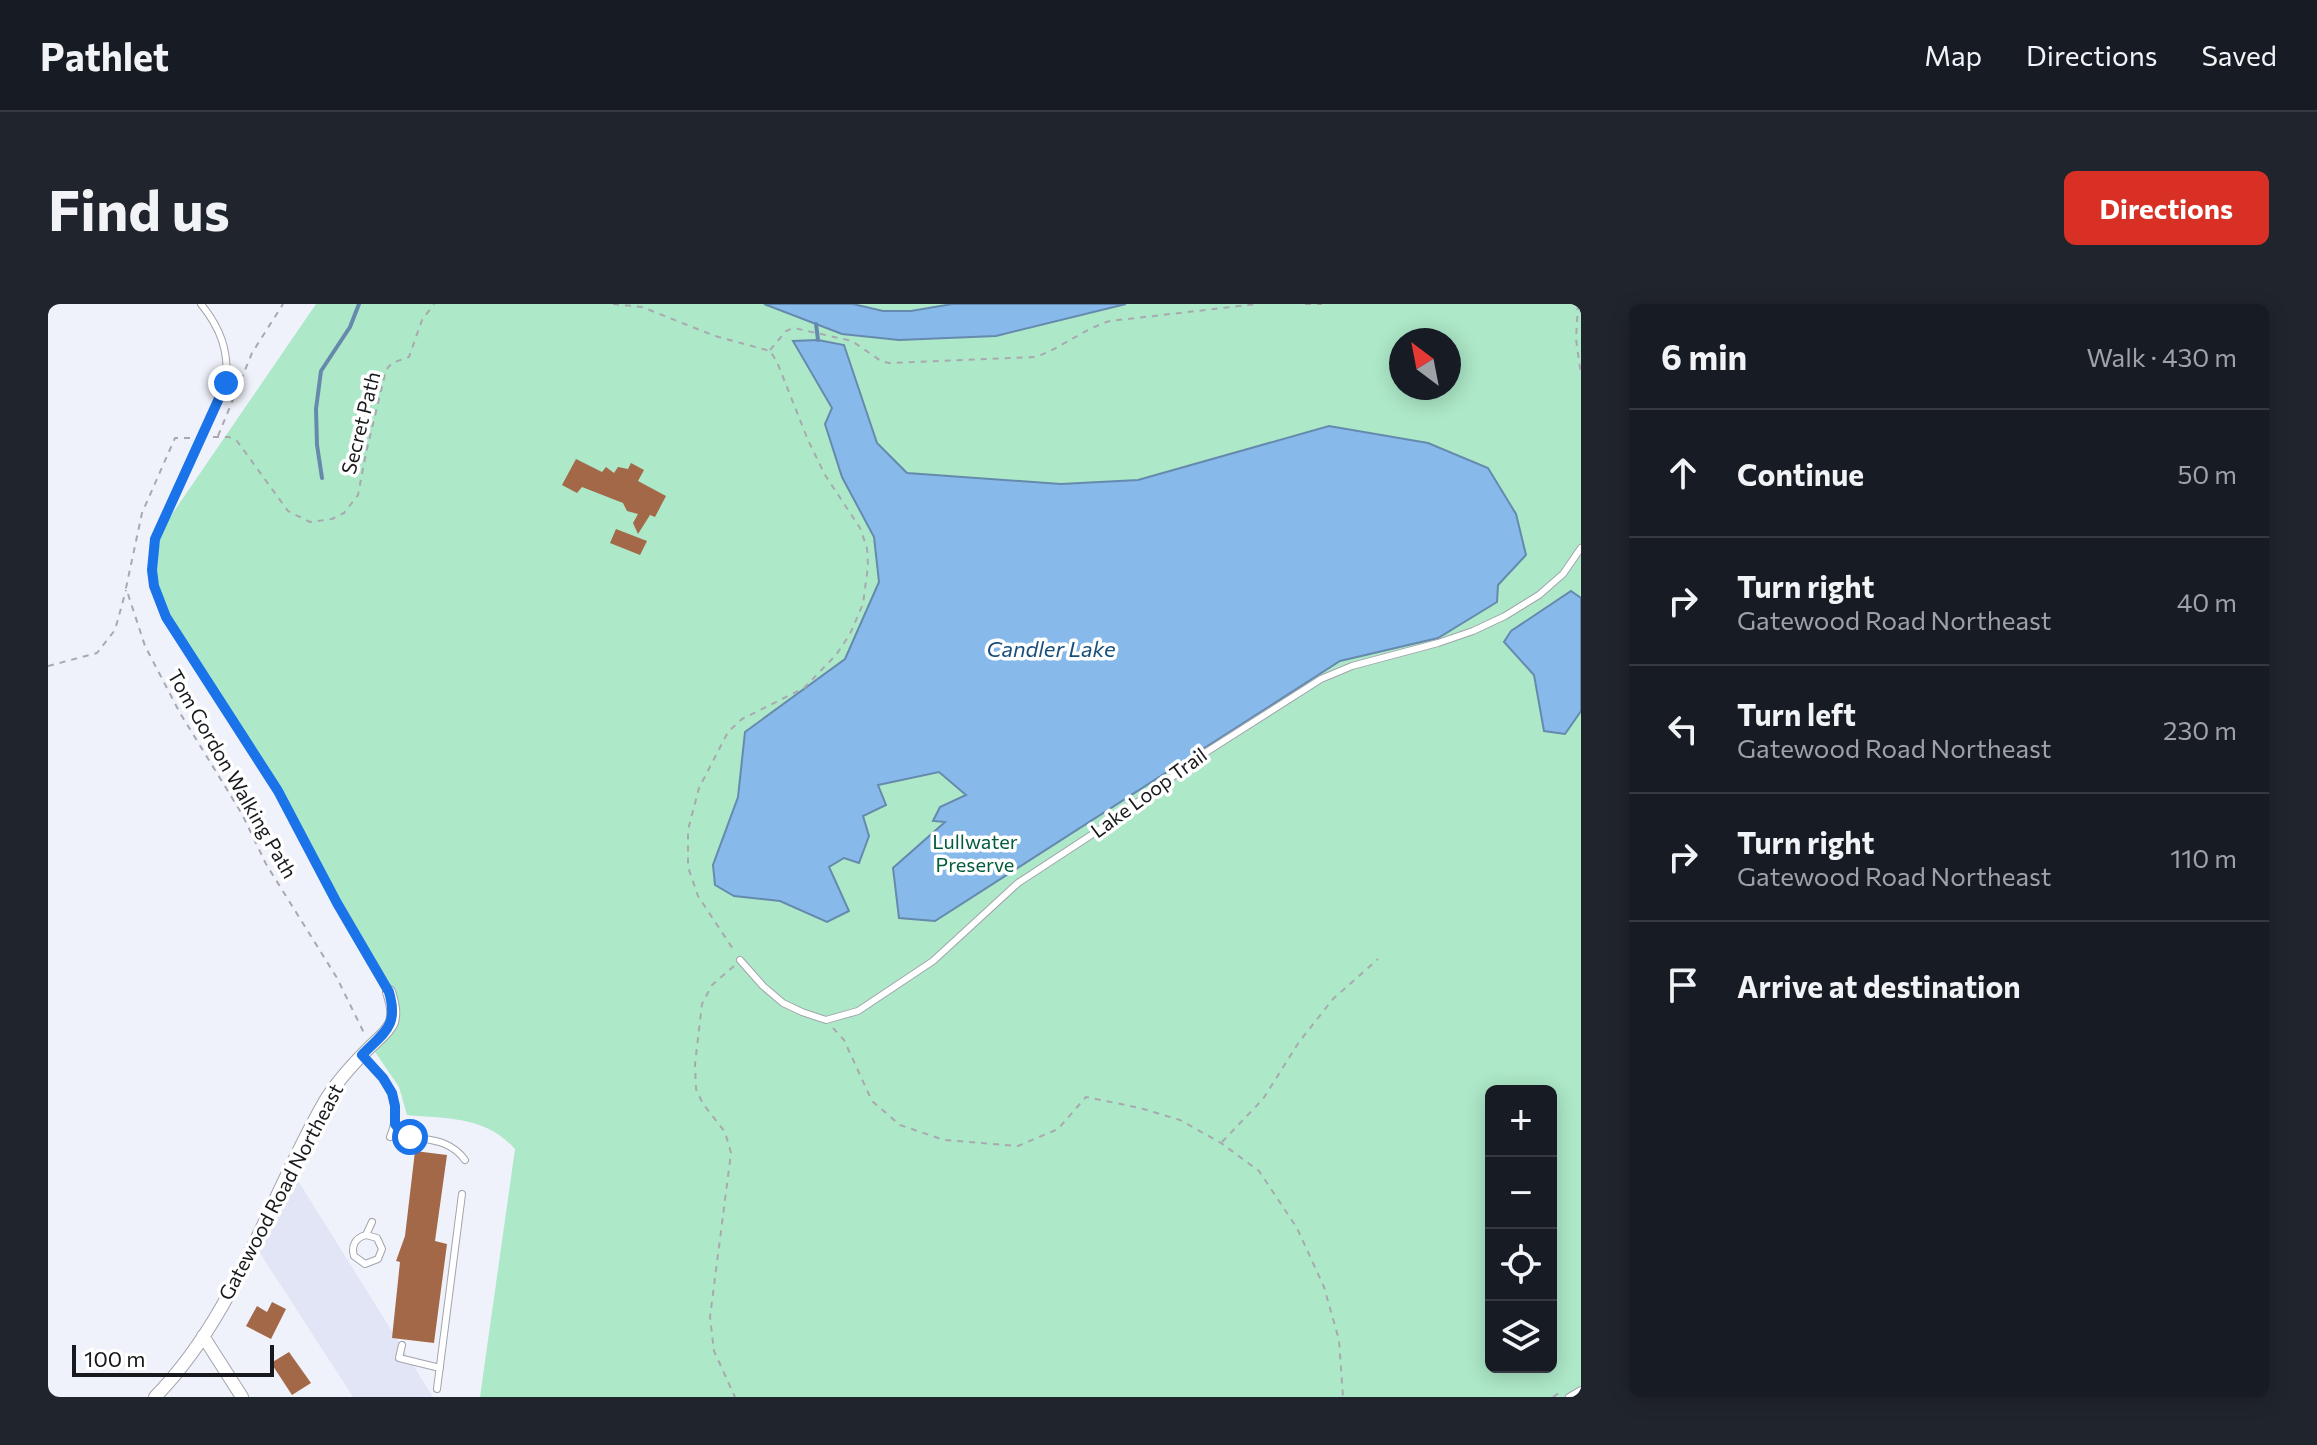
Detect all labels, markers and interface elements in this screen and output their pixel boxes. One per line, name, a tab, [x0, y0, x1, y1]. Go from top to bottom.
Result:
text: Pathlet	[40, 32, 169, 79]
text: Map	[1924, 38, 1982, 72]
text: Directions	[2026, 38, 2157, 72]
text: Saved	[2201, 38, 2277, 72]
button: Directions	[2064, 171, 2269, 245]
text: Find us	[48, 174, 230, 243]
north arrow	[1389, 328, 1461, 400]
text: 6 min	[1661, 335, 1747, 377]
text: Walk · 430 m	[2086, 341, 2237, 372]
route end	[208, 365, 244, 401]
street label: Secret Path	[336, 369, 384, 477]
icon: ahead	[1661, 451, 1705, 495]
text: Continue	[1737, 455, 1864, 492]
text: 50 m	[2177, 458, 2237, 489]
text: Turn right	[1737, 567, 1874, 604]
icon: right	[1661, 579, 1705, 623]
text: 40 m	[2177, 586, 2237, 617]
text: Gatewood Road Northeast	[1737, 604, 2051, 635]
water label: Candler Lake	[986, 635, 1116, 662]
street label: Tom Gordon Walking Path	[163, 665, 303, 882]
text: Turn left	[1737, 695, 1856, 732]
icon: left	[1661, 707, 1705, 751]
text: 230 m	[2163, 714, 2237, 745]
text: Gatewood Road Northeast	[1737, 732, 2051, 763]
street label: Lake Loop Trail	[1086, 742, 1211, 842]
text: Turn right	[1737, 823, 1874, 860]
park label: Lullwater Preserve	[932, 829, 1018, 876]
icon: right	[1661, 835, 1705, 879]
text: 110 m	[2170, 842, 2237, 873]
text: Gatewood Road Northeast	[1737, 860, 2051, 891]
icon: arrive	[1661, 963, 1705, 1007]
text: Arrive at destination	[1737, 967, 2021, 1004]
street label: Gatewood Road Northeast	[213, 1079, 347, 1304]
map controls	[1485, 1085, 1557, 1373]
button: +	[1485, 1085, 1557, 1157]
route start	[392, 1119, 428, 1155]
button: −	[1485, 1157, 1557, 1229]
button: locate	[1485, 1229, 1557, 1301]
button: layers	[1485, 1301, 1557, 1373]
scale bar	[72, 1341, 274, 1377]
text: 100 m	[84, 1345, 146, 1372]

